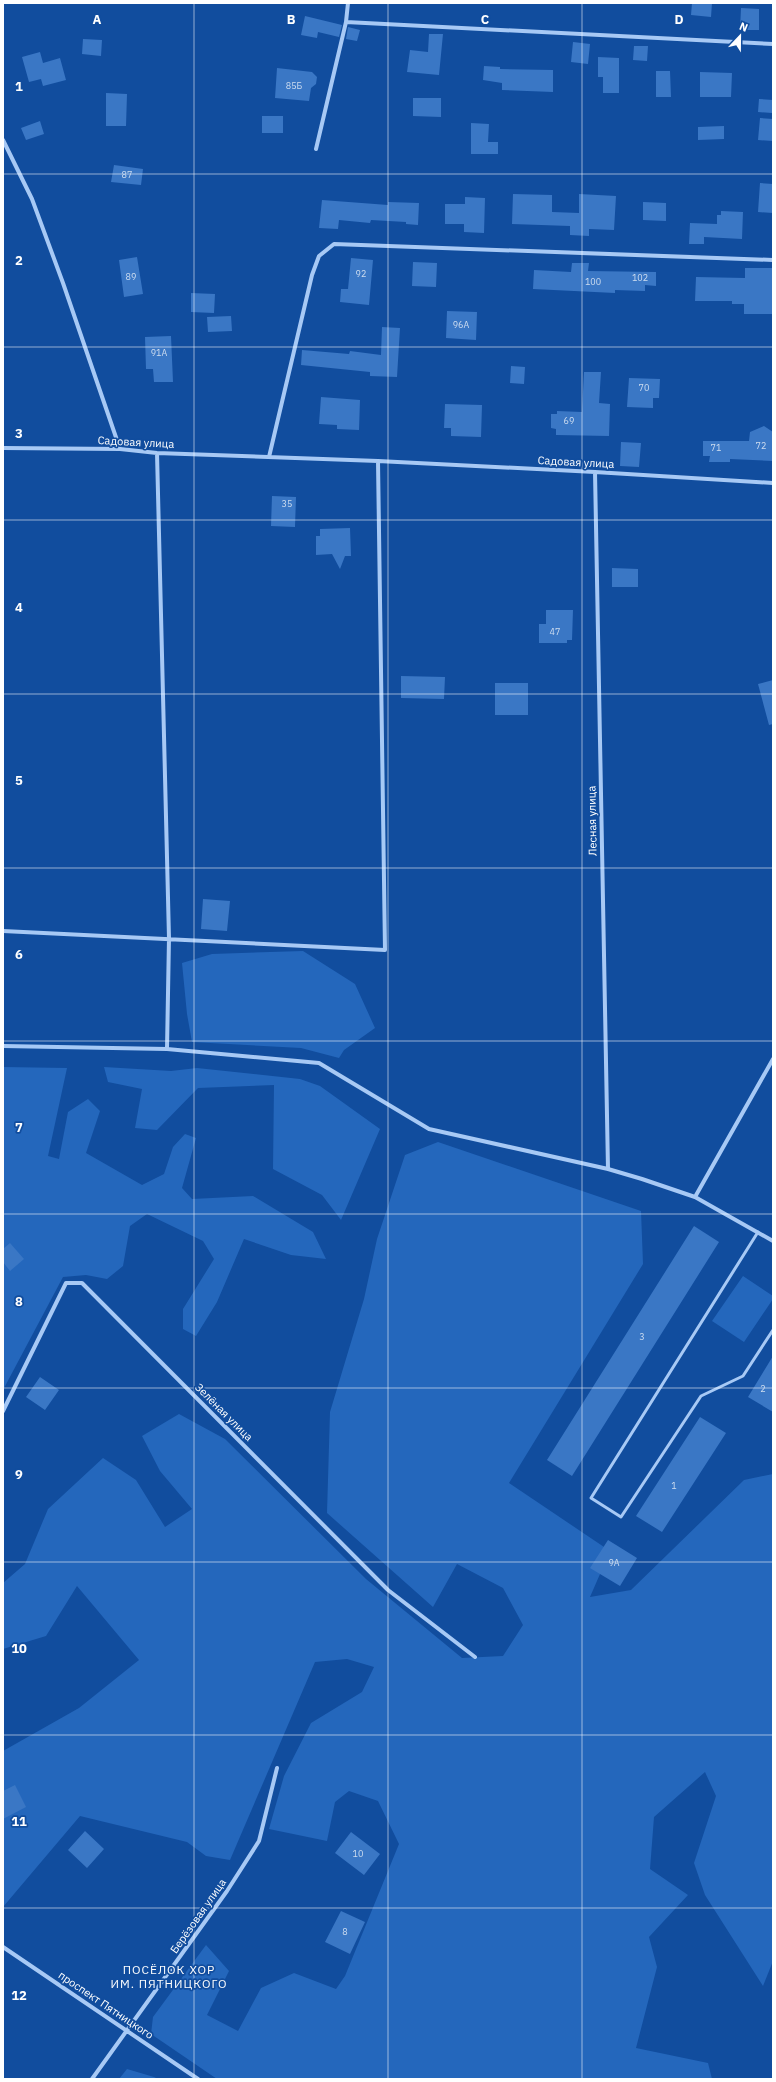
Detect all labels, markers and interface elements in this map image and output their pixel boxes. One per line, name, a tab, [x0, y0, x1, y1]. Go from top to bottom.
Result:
text: A	[93, 11, 102, 28]
text: B	[287, 11, 296, 28]
text: C	[481, 11, 490, 28]
text: D	[674, 11, 684, 28]
north arrow	[720, 16, 760, 56]
text: N	[737, 19, 750, 35]
text: 1	[15, 78, 23, 95]
house number: 85Б	[286, 80, 303, 91]
house number: 87	[122, 169, 132, 180]
text: 2	[15, 252, 23, 269]
house number: 92	[356, 268, 366, 279]
house number: 89	[126, 271, 136, 282]
house number: 102	[632, 272, 648, 283]
house number: 100	[585, 276, 601, 287]
house number: 96А	[453, 319, 470, 330]
house number: 91А	[151, 347, 168, 358]
house number: 70	[639, 382, 649, 393]
house number: 69	[564, 415, 574, 426]
text: 3	[15, 425, 23, 442]
street label: Садовая улица	[97, 433, 175, 451]
house number: 72	[756, 440, 766, 451]
house number: 71	[711, 442, 721, 453]
street label: Садовая улица	[537, 453, 615, 471]
house number: 35	[282, 498, 292, 509]
text: 4	[15, 599, 23, 616]
house number: 47	[550, 626, 560, 637]
text: 5	[15, 772, 23, 789]
street label: Лесная улица	[584, 786, 600, 856]
text: 6	[15, 946, 23, 963]
text: 7	[15, 1119, 23, 1136]
text: 8	[15, 1293, 23, 1310]
house number: 3	[639, 1331, 645, 1342]
street label: Зелёная улица	[192, 1380, 256, 1444]
house number: 2	[760, 1383, 766, 1394]
text: 9	[15, 1466, 23, 1483]
house number: 1	[671, 1480, 677, 1491]
house number: 9А	[608, 1557, 620, 1568]
text: 10	[11, 1640, 27, 1657]
text: 11	[11, 1813, 27, 1830]
house number: 10	[353, 1848, 363, 1859]
street label: Берёзовая улица	[167, 1876, 229, 1956]
house number: 8	[342, 1926, 348, 1937]
district label: ПОСЁЛОК ХОР ИМ. ПЯТНИЦКОГО	[110, 1962, 228, 1991]
street label: проспект Пятницкого	[56, 1968, 156, 2042]
text: 12	[11, 1987, 27, 2004]

